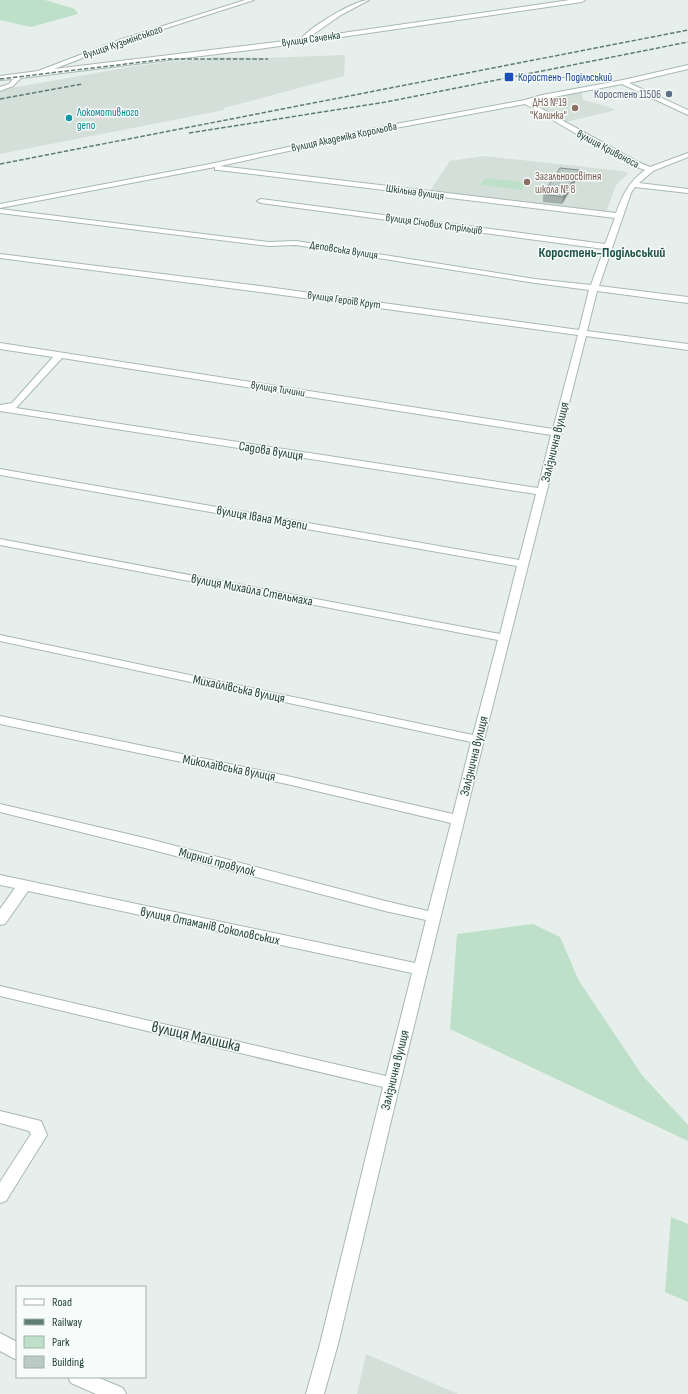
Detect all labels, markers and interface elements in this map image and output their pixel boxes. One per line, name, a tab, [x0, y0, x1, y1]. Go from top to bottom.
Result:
street label: вулиця Кузьмінського	[82, 22, 165, 62]
street label: вулиця Саченка	[281, 28, 341, 50]
marker: Коростень-Подільський	[503, 71, 515, 83]
place label: Коростень-Подільський	[518, 71, 613, 84]
place label: Коростень 11506	[594, 88, 661, 101]
marker: Коростень 11506	[664, 89, 674, 99]
place label: ДНЗ №19 "Калинка"	[530, 96, 567, 122]
marker: ДНЗ №19 "Калинка"	[570, 103, 580, 113]
place label: Локомотивного депо	[76, 106, 139, 132]
marker: Локомотивного депо	[64, 113, 74, 123]
street label: вулиця Академіка Корольова	[290, 119, 398, 155]
street label: вулиця Кривоноса	[575, 127, 641, 171]
place label: Загальноосвітня школа № 8	[535, 170, 601, 196]
marker: Загальноосвітня школа № 8	[522, 177, 532, 187]
street label: Шкільна вулиця	[385, 181, 445, 203]
street label: вулиця Січових Стрільців	[385, 211, 484, 237]
street label: Деповська вулиця	[309, 238, 379, 262]
district label: Коростень-Подільський	[538, 244, 666, 261]
street label: вулиця Героїв Крут	[307, 288, 381, 312]
street label: вулиця Тичини	[250, 378, 306, 400]
street label: Залізнична вулиця	[537, 400, 573, 484]
street label: Садова вулиця	[238, 438, 304, 464]
street label: вулиця Івана Мазепи	[215, 502, 309, 534]
street label: вулиця Михайла Стельмаха	[190, 570, 314, 610]
street label: Михайлівська вулиця	[191, 671, 287, 707]
street label: Залізнична вулиця	[456, 714, 492, 798]
street label: Миколаївська вулиця	[181, 751, 277, 785]
street label: Мирний провулок	[177, 844, 257, 880]
street label: вулиця Отаманів Соколовських	[139, 903, 281, 949]
street label: вулиця Малишка	[150, 1018, 242, 1056]
street label: Залізнична вулиця	[377, 1028, 413, 1112]
legend	[16, 1286, 146, 1378]
text: Road	[52, 1295, 72, 1310]
text: Railway	[52, 1315, 83, 1330]
text: Park	[52, 1335, 70, 1350]
text: Building	[52, 1355, 84, 1370]

